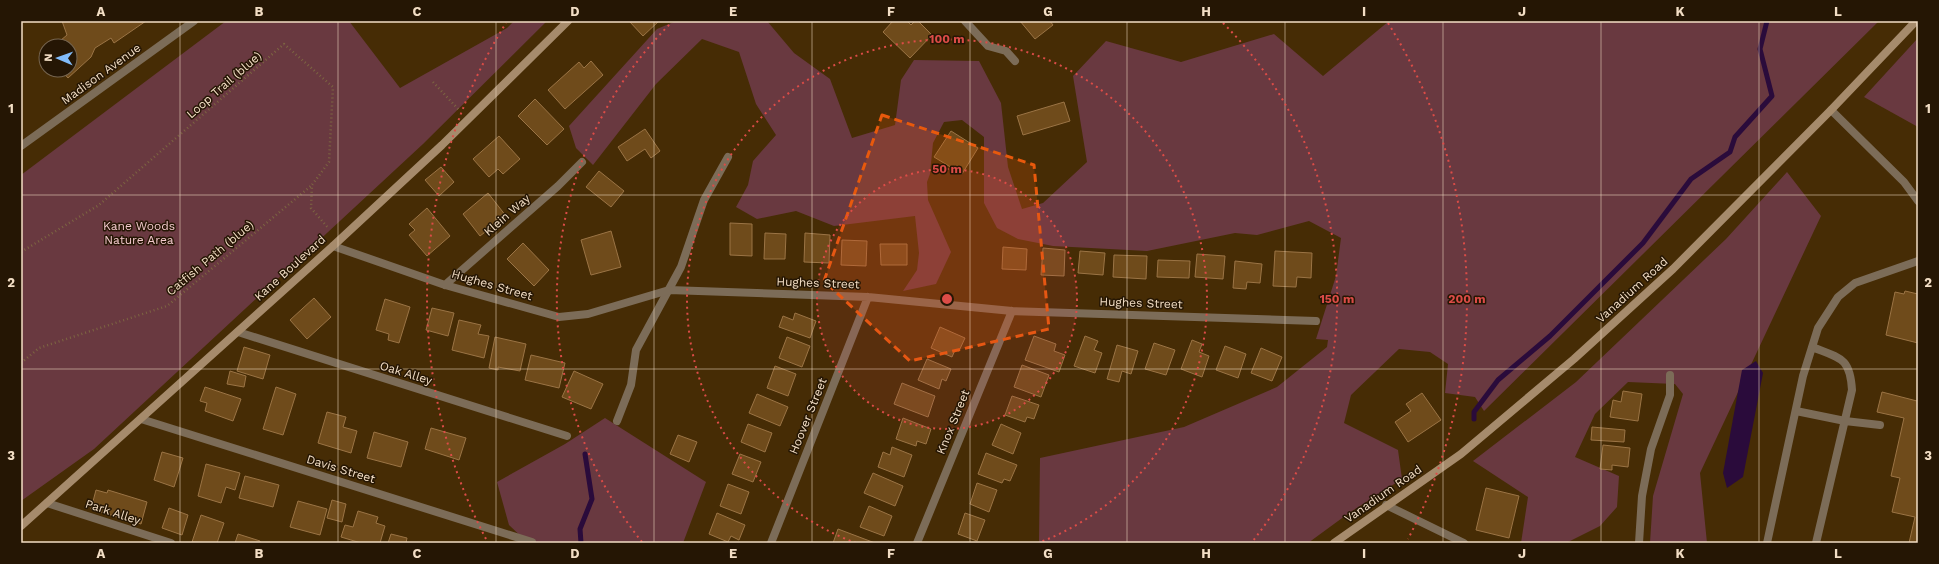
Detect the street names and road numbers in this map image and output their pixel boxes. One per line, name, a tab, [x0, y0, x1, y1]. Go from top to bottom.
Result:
street label: Madison Avenue	[59, 40, 143, 107]
street label: Loop Trail (blue)	[184, 49, 264, 121]
street label: Klein Way	[481, 191, 534, 239]
street label: Catfish Path (blue)	[164, 218, 256, 298]
street label: Kane Boulevard	[252, 232, 328, 304]
street label: Vanadium Road	[1593, 254, 1671, 326]
street label: Hughes Street	[450, 267, 534, 303]
street label: Hughes Street	[776, 275, 860, 291]
street label: Hughes Street	[1099, 295, 1183, 311]
street label: Oak Alley	[378, 358, 435, 388]
street label: Hoover Street	[786, 376, 830, 456]
street label: Knox Street	[934, 388, 972, 456]
street label: Davis Street	[305, 452, 377, 486]
street label: Vanadium Road	[1342, 462, 1424, 526]
street label: Park Alley	[84, 496, 143, 528]

